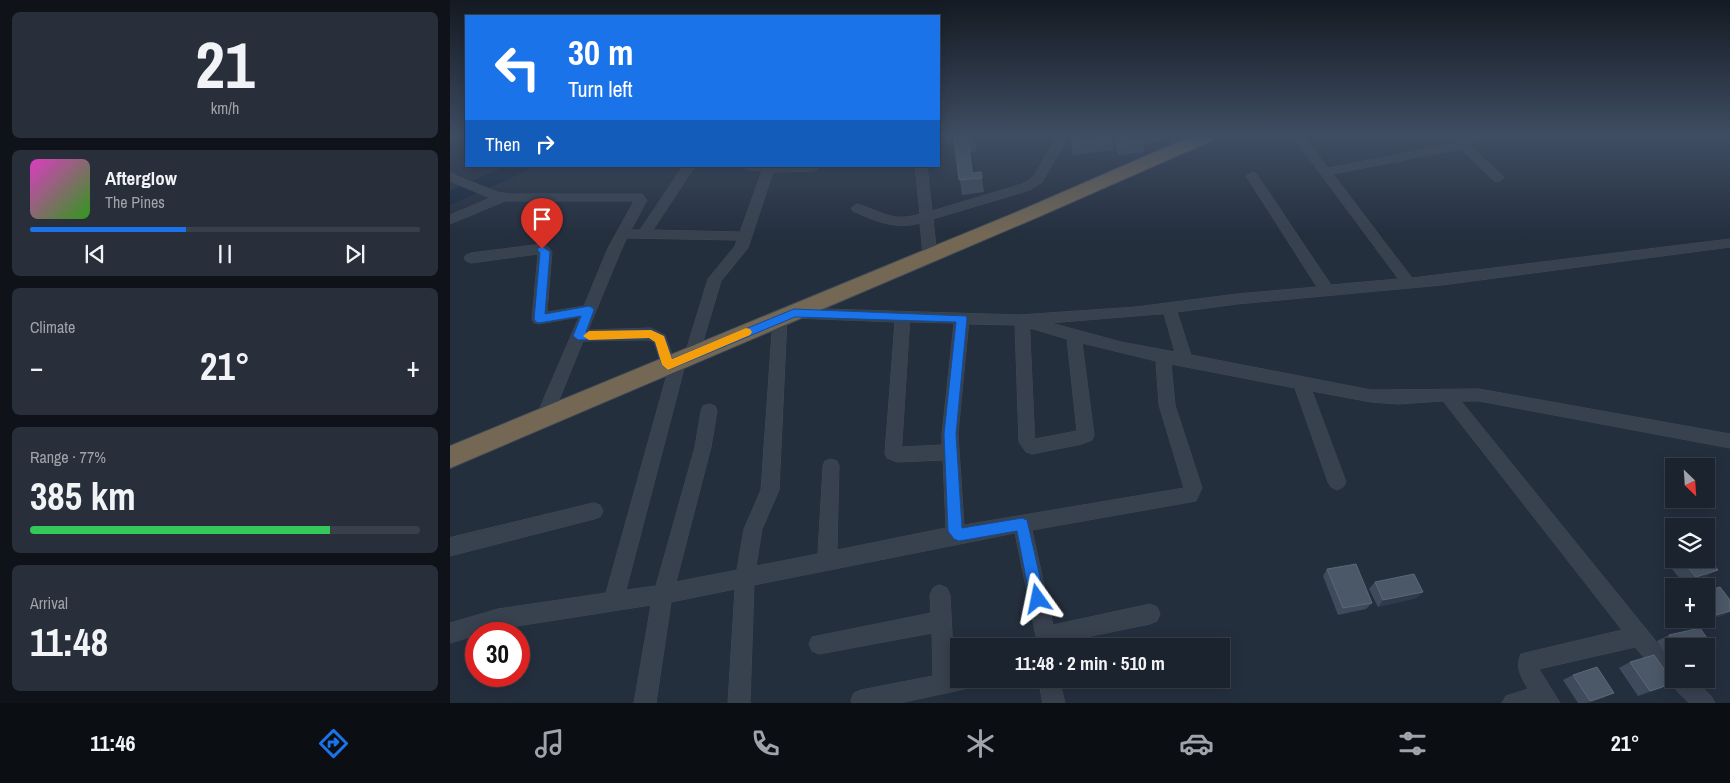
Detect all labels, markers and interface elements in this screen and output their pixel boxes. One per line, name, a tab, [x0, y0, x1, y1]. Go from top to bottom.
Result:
text: 21	[195, 21, 255, 108]
text: 30 m	[568, 29, 633, 76]
icon: left	[485, 35, 550, 100]
text: Turn left	[568, 74, 633, 104]
text: km/h	[211, 97, 239, 119]
icon: right	[531, 130, 559, 158]
text: Then	[485, 131, 521, 157]
text: Afterglow	[105, 165, 177, 191]
text: The Pines	[105, 191, 165, 213]
pin	[521, 198, 563, 249]
icon: arrive	[528, 205, 556, 233]
icon: previous	[81, 240, 109, 268]
icon: pause	[211, 240, 239, 268]
icon: next	[341, 240, 369, 268]
text: Climate	[30, 316, 75, 338]
text: 21°	[200, 341, 250, 392]
text: −	[30, 348, 43, 386]
text: +	[407, 348, 420, 386]
text: Range · 77%	[30, 446, 106, 468]
north arrow	[1665, 458, 1715, 508]
map controls	[1665, 458, 1715, 688]
text: 385 km	[30, 471, 136, 522]
button: layers	[1665, 518, 1715, 568]
position arrow	[1011, 572, 1063, 624]
button: +	[1665, 578, 1715, 628]
text: Arrival	[30, 592, 68, 614]
text: 11:48	[30, 617, 108, 668]
speed limit sign: 30	[465, 622, 530, 687]
button: −	[1665, 638, 1715, 688]
text: 11:48 · 2 min · 510 m	[1015, 650, 1165, 676]
icon: directions	[316, 726, 351, 761]
icon: music	[532, 726, 567, 761]
icon: phone	[748, 726, 783, 761]
icon: climate	[963, 726, 998, 761]
icon: car	[1179, 726, 1214, 761]
icon: filters	[1395, 726, 1430, 761]
text: 11:46	[90, 728, 136, 758]
text: 21°	[1611, 728, 1640, 758]

